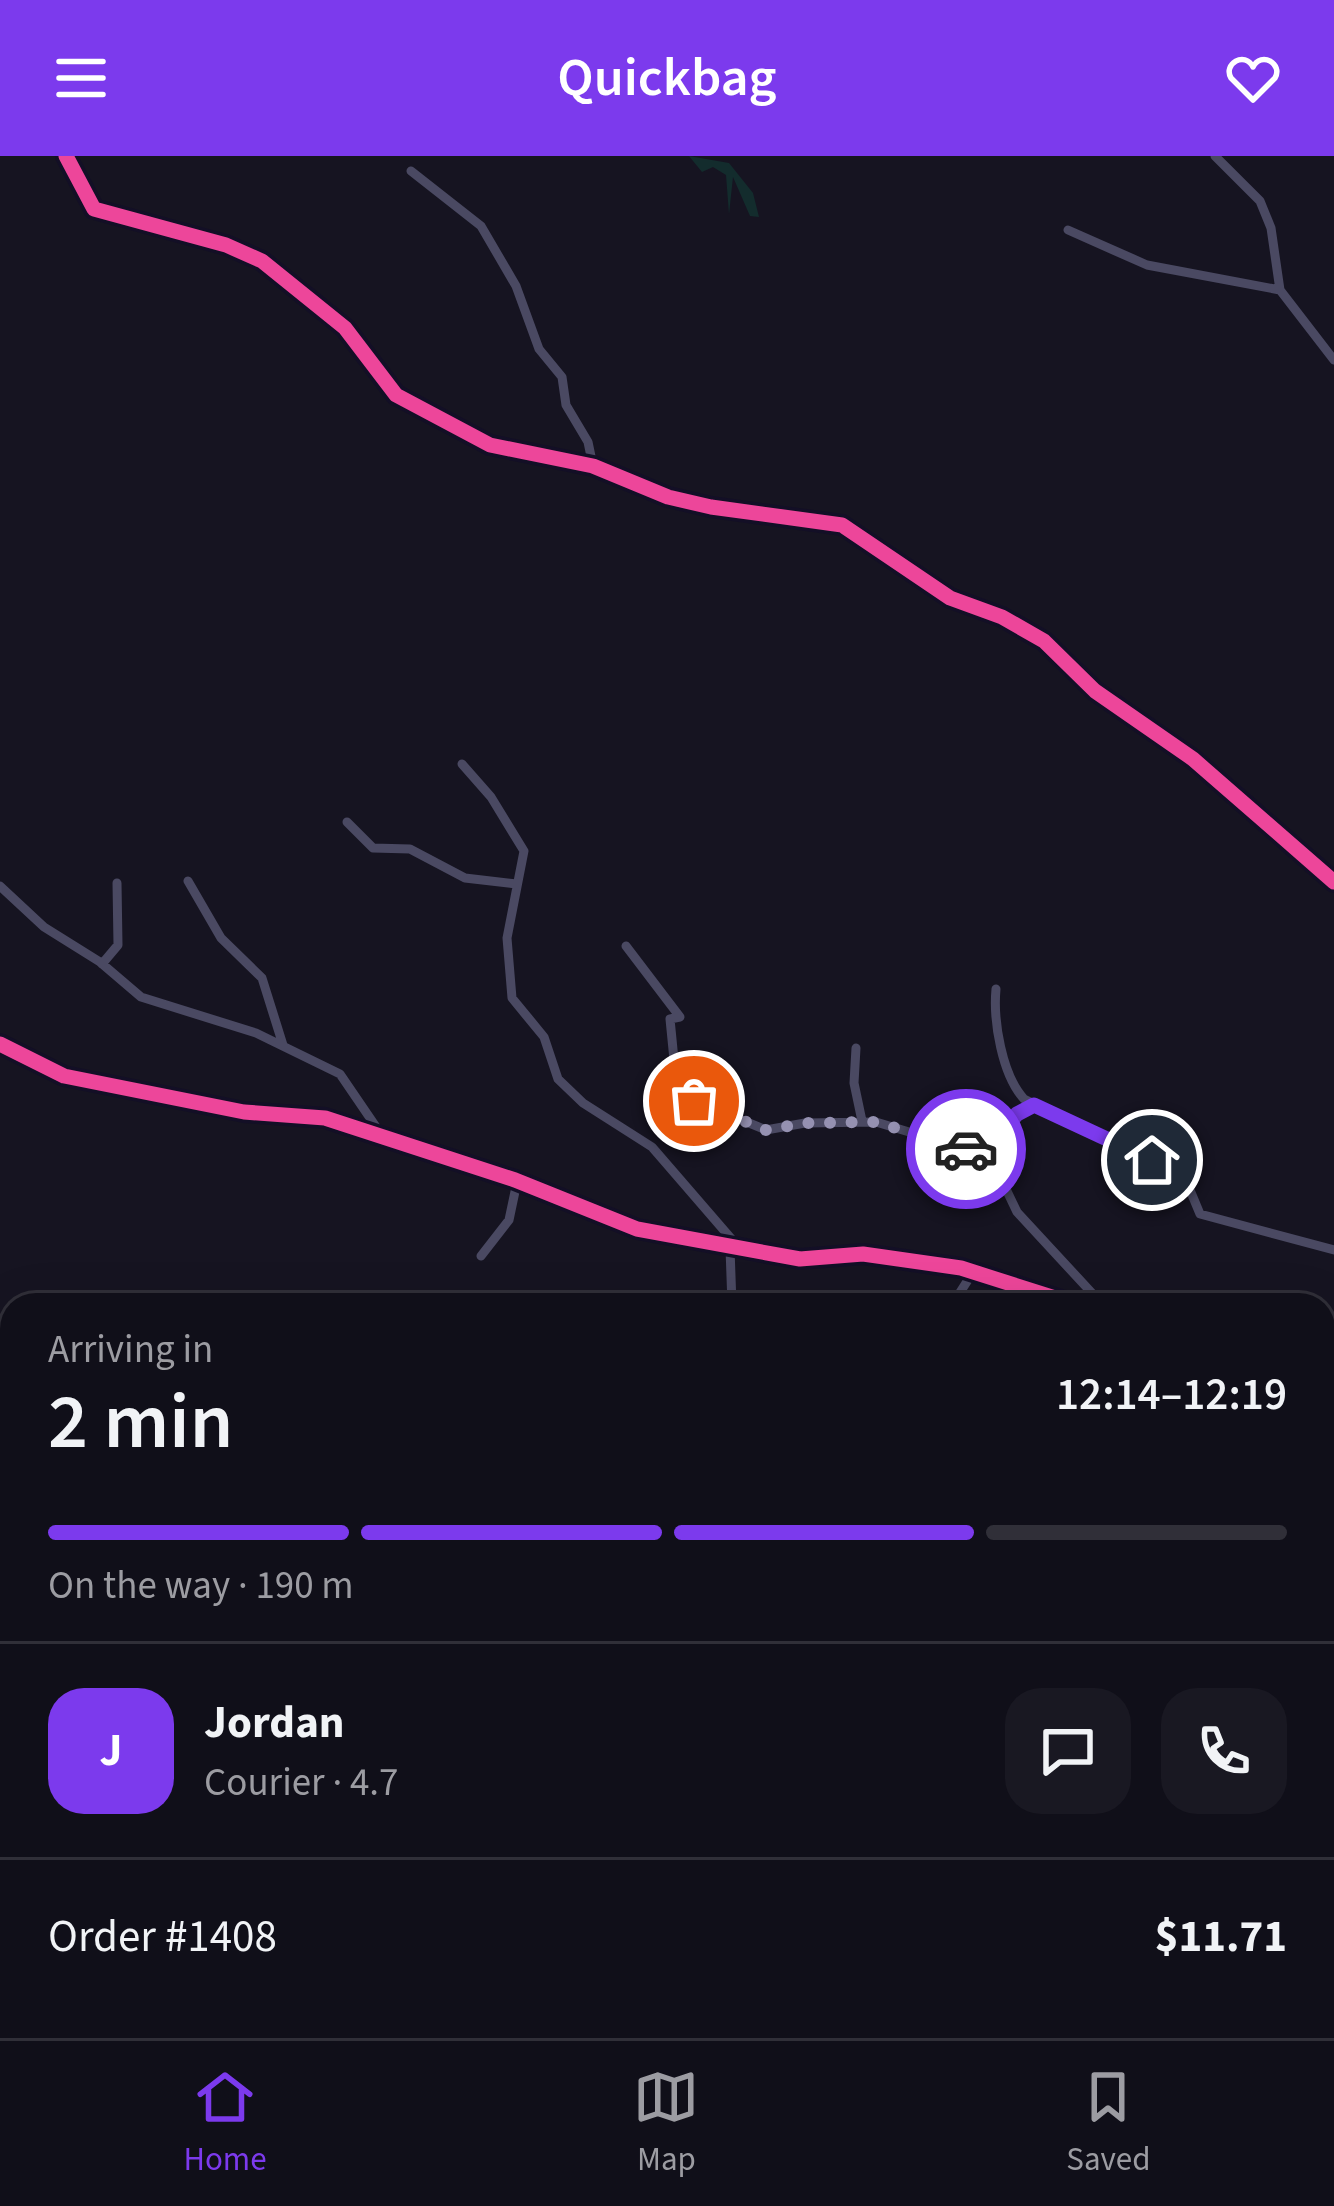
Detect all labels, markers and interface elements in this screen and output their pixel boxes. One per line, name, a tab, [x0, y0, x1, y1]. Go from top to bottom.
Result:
text: Quickbag	[557, 40, 777, 117]
icon: menu	[48, 45, 114, 111]
icon: heart	[1220, 45, 1286, 111]
pin	[643, 1050, 745, 1152]
icon: bag	[661, 1068, 727, 1134]
courier	[906, 1089, 1026, 1209]
pin	[1101, 1109, 1203, 1211]
icon: car	[933, 1116, 999, 1182]
icon: home	[1119, 1127, 1185, 1193]
text: Arriving in	[48, 1322, 213, 1378]
text: 12:14–12:19	[1056, 1363, 1287, 1427]
text: 2 min	[48, 1367, 233, 1478]
text: On the way · 190 m	[48, 1558, 354, 1614]
button: chat	[1005, 1688, 1131, 1814]
button: phone	[1161, 1688, 1287, 1814]
text: Jordan	[204, 1691, 345, 1755]
text: J	[100, 1719, 122, 1783]
text: Courier · 4.7	[204, 1755, 398, 1811]
text: Order #1408	[48, 1905, 277, 1969]
text: $11.71	[1155, 1905, 1287, 1969]
tab: Home	[183, 2064, 267, 2183]
tab: Map	[633, 2064, 699, 2183]
tab: Saved	[1066, 2064, 1151, 2183]

